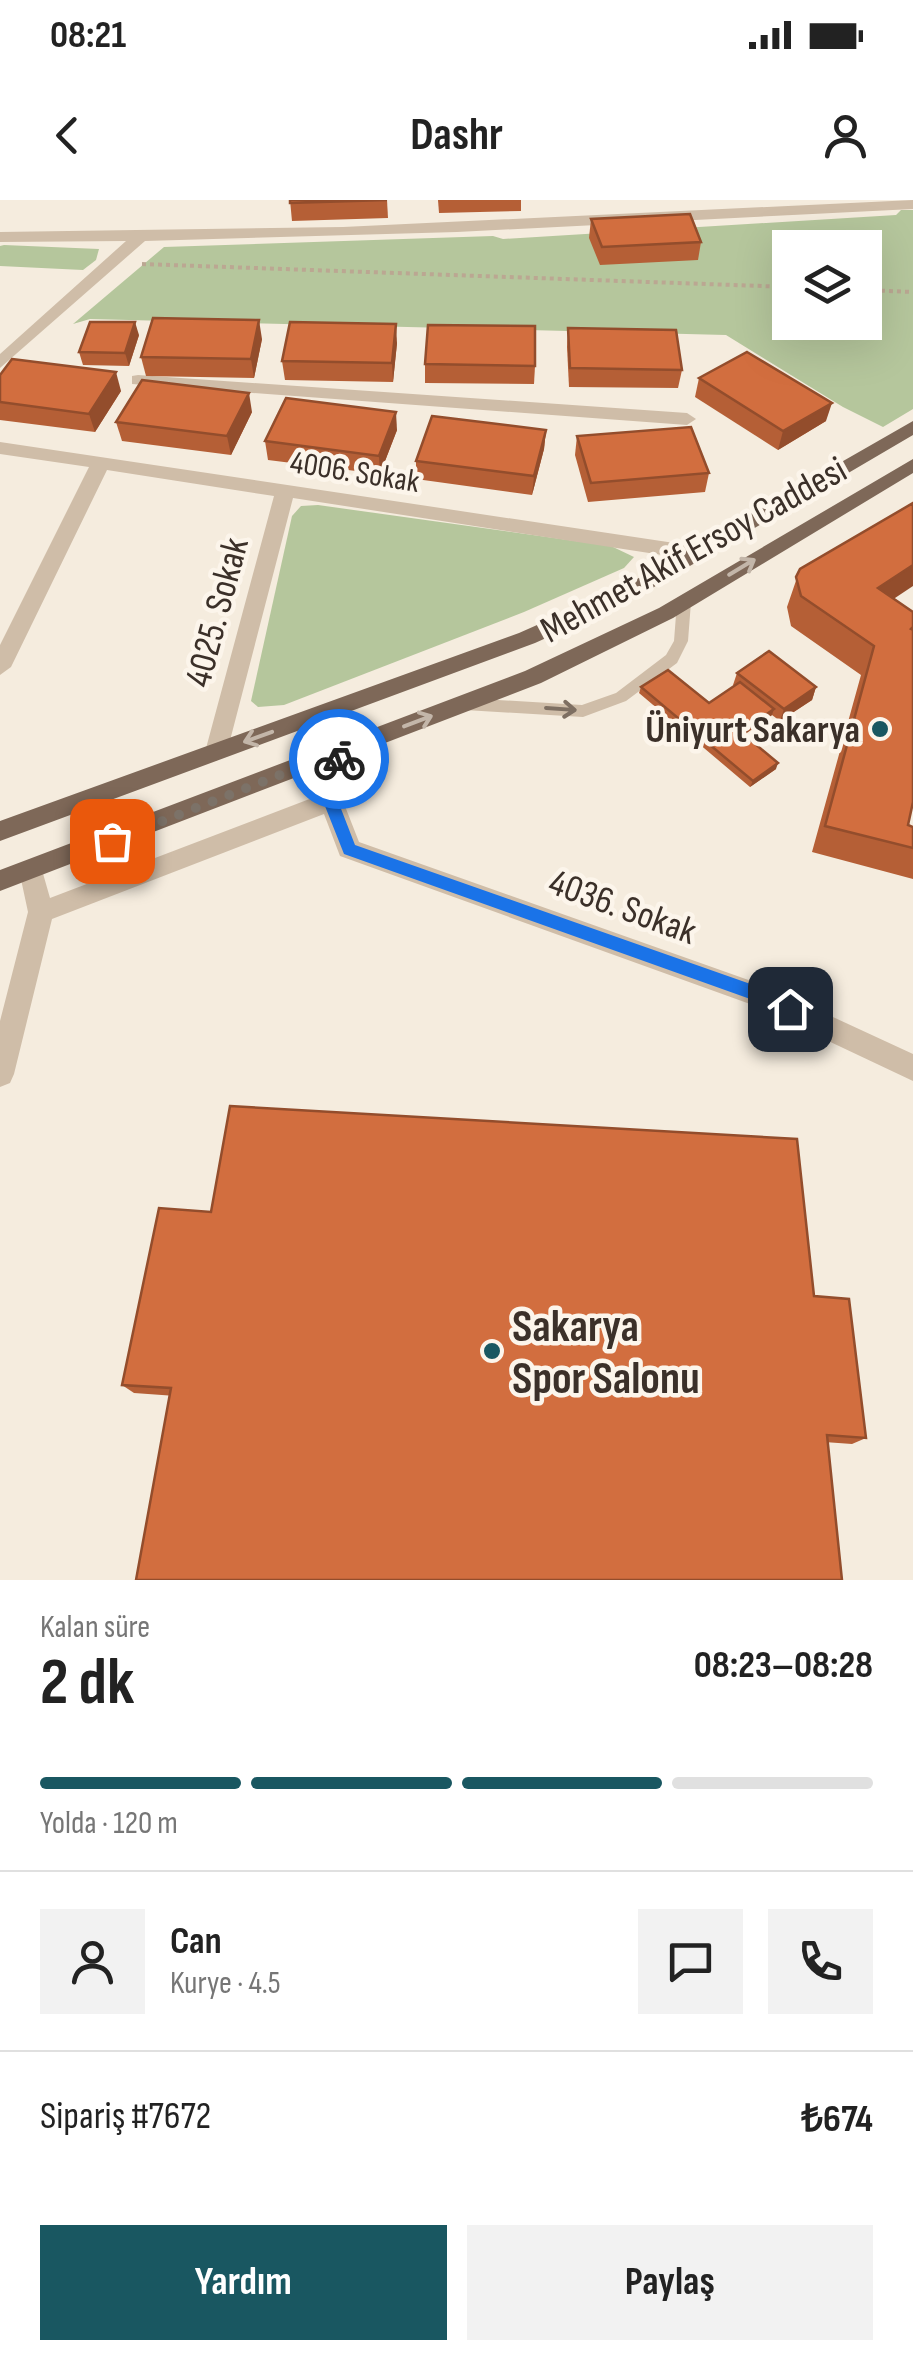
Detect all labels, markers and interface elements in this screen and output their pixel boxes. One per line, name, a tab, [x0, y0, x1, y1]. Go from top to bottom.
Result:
text: 08:21	[50, 13, 126, 58]
icon: back	[40, 108, 95, 163]
text: Dashr	[410, 108, 503, 163]
icon: person	[818, 108, 873, 163]
map controls	[772, 230, 882, 340]
button: layers	[772, 230, 882, 340]
street label: 4006. Sokak	[287, 443, 422, 502]
street label: Mehmet Akif Ersoy Caddesi	[533, 448, 854, 653]
street label: 4025. Sokak	[176, 532, 259, 692]
one-way arrow	[727, 557, 756, 577]
one-way arrow	[545, 700, 577, 719]
place label: Üniyurt Sakarya	[645, 708, 860, 753]
courier	[289, 709, 389, 809]
one-way arrow	[402, 711, 433, 729]
marker: Üniyurt Sakarya	[869, 718, 891, 740]
one-way arrow	[243, 729, 274, 747]
icon: bike	[312, 732, 367, 787]
pin	[70, 799, 155, 884]
icon: bag	[85, 814, 140, 869]
street label: 4036. Sokak	[543, 860, 703, 955]
pin	[748, 967, 833, 1052]
icon: home	[763, 982, 818, 1037]
place label: Sakarya Spor Salonu	[512, 1300, 700, 1407]
marker: Sakarya Spor Salonu	[481, 1340, 503, 1362]
text: Kalan süre	[40, 1608, 150, 1647]
text: 08:23–08:28	[694, 1643, 873, 1688]
text: 2 dk	[40, 1645, 134, 1723]
text: Yolda · 120 m	[40, 1804, 178, 1843]
button: person	[40, 1909, 145, 2014]
button: chat	[638, 1909, 743, 2014]
button: phone	[768, 1909, 873, 2014]
text: Can	[170, 1919, 222, 1964]
text: Kurye · 4.5	[170, 1964, 281, 2003]
text: Sipariş #7672	[40, 2094, 211, 2139]
text: ₺674	[801, 2097, 873, 2142]
button: Yardım	[40, 2225, 447, 2340]
button: Paylaş	[467, 2225, 873, 2340]

